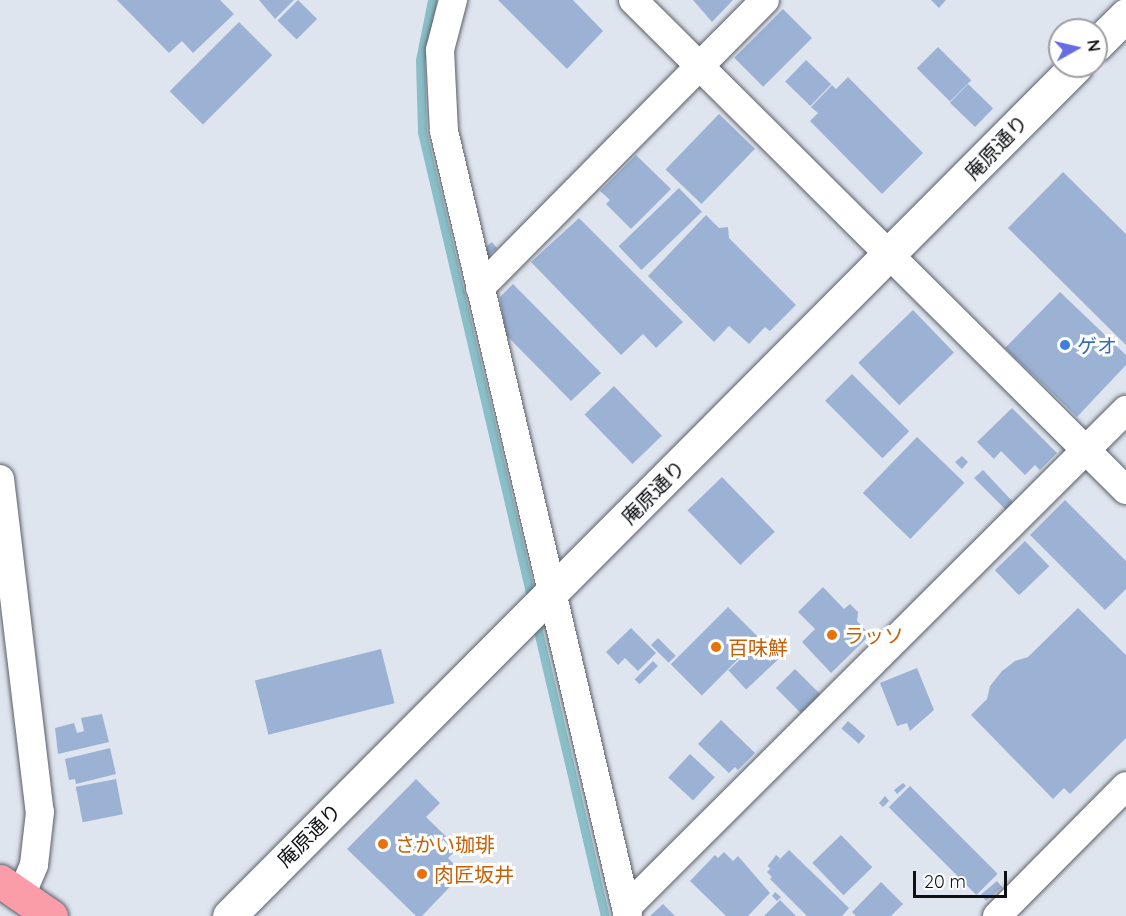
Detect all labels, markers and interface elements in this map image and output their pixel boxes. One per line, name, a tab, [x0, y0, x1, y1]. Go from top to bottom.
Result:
north arrow	[1048, 18, 1108, 78]
text: N	[1083, 39, 1105, 53]
street label: 庵原通り	[960, 110, 1032, 184]
place label: ゲオ	[1077, 333, 1117, 357]
marker: ゲオ	[1058, 338, 1072, 352]
street label: 庵原通り	[616, 455, 690, 529]
place label: ラッソ	[844, 623, 904, 647]
marker: ラッソ	[825, 628, 839, 642]
place label: 百味鮮	[728, 635, 788, 659]
marker: 百味鮮	[709, 640, 723, 654]
street label: 庵原通り	[272, 798, 346, 872]
place label: さかい珈琲	[395, 832, 495, 856]
marker: さかい珈琲	[376, 837, 390, 851]
scale bar	[916, 859, 1010, 897]
place label: 肉匠坂井	[434, 862, 514, 886]
marker: 肉匠坂井	[415, 867, 429, 881]
text: 20 m	[924, 870, 966, 893]

